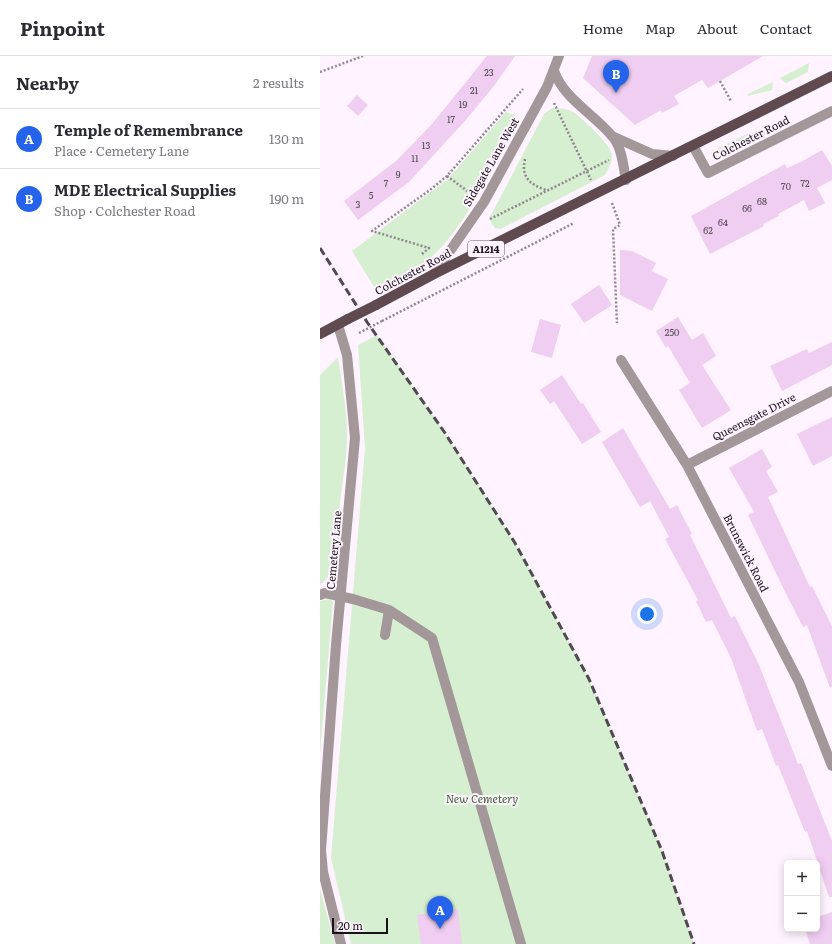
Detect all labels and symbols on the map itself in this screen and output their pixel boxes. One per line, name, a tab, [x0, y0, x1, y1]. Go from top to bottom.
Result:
pin: B	[603, 60, 629, 93]
house number: 23	[484, 65, 494, 79]
house number: 21	[470, 83, 478, 97]
house number: 19	[459, 97, 467, 111]
street label: Colchester Road	[709, 111, 792, 163]
house number: 17	[447, 112, 455, 126]
street label: Sidegate Lane West	[458, 114, 522, 209]
house number: 13	[422, 138, 430, 152]
house number: 11	[411, 151, 419, 165]
house number: 9	[396, 167, 401, 181]
house number: 7	[384, 176, 389, 190]
house number: 72	[800, 176, 810, 190]
house number: 70	[781, 179, 791, 193]
house number: 5	[369, 188, 374, 202]
house number: 68	[757, 194, 767, 208]
house number: 3	[356, 197, 361, 211]
house number: 66	[742, 201, 752, 215]
house number: 64	[718, 215, 728, 229]
house number: 62	[703, 223, 713, 237]
road number: A1214	[468, 241, 504, 257]
street label: Colchester Road	[371, 244, 454, 298]
house number: 250	[665, 325, 679, 339]
street label: Queensgate Drive	[709, 388, 798, 444]
street label: Cemetery Lane	[322, 510, 344, 590]
street label: Brunswick Road	[720, 511, 774, 595]
your location	[637, 604, 657, 624]
park label: New Cemetery	[446, 790, 518, 806]
pin: A	[427, 896, 453, 929]
scale bar	[332, 916, 388, 935]

